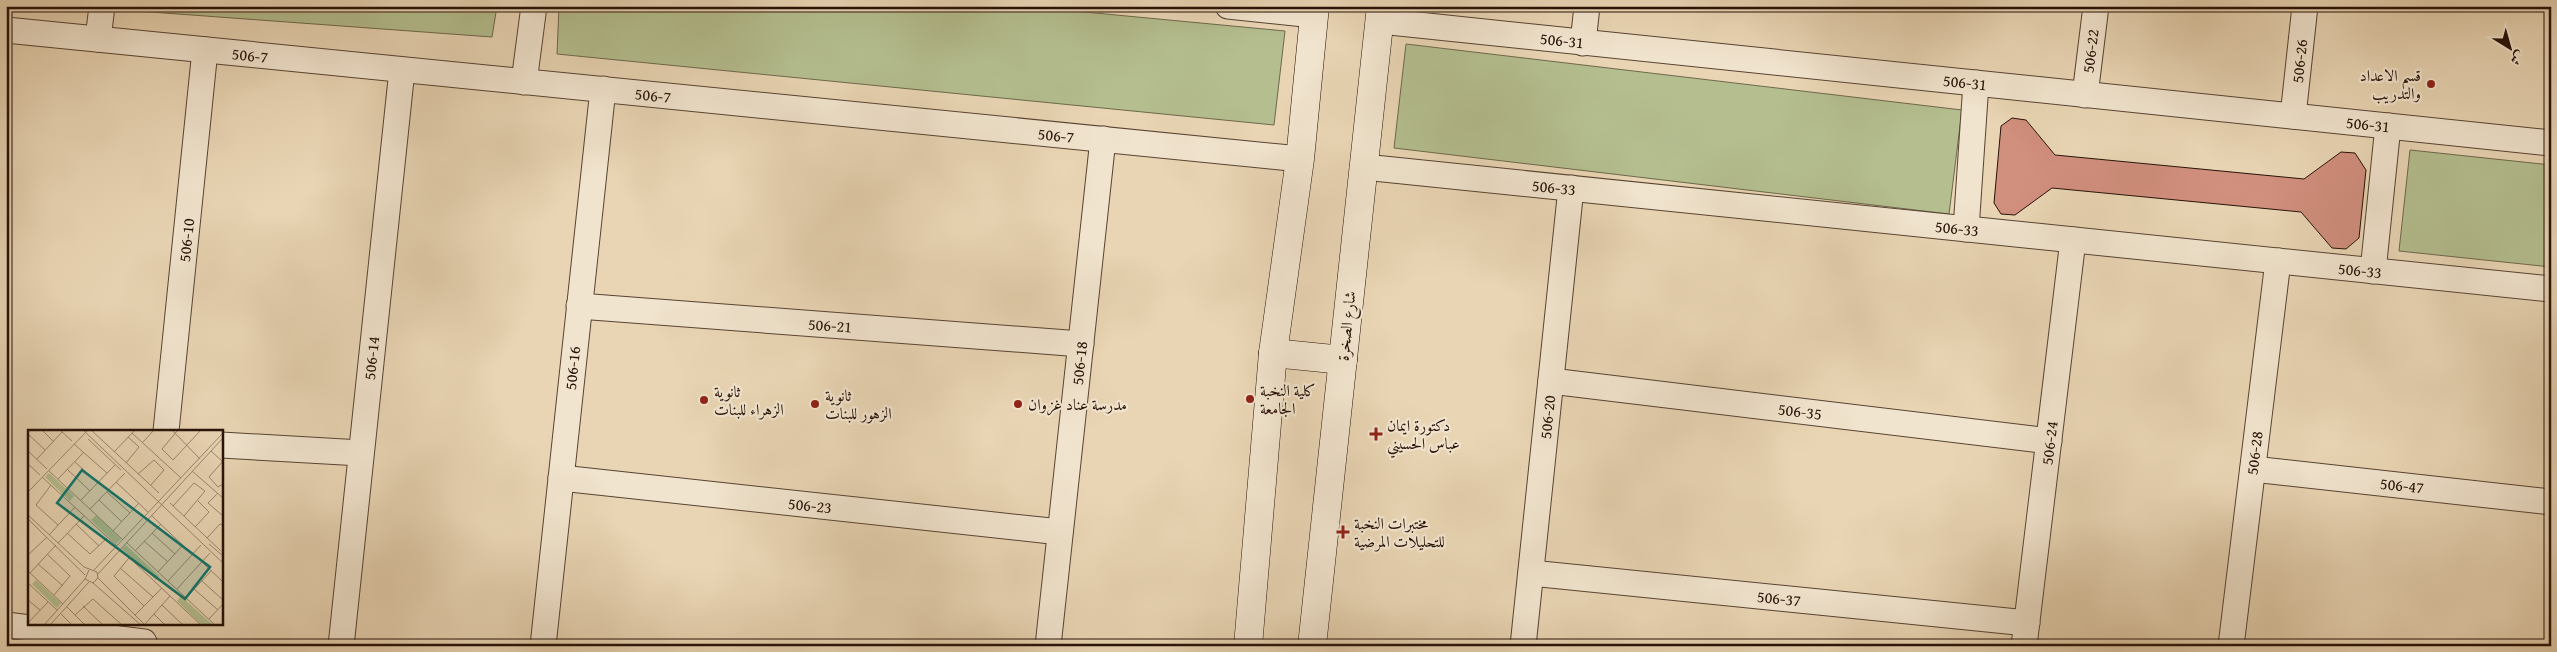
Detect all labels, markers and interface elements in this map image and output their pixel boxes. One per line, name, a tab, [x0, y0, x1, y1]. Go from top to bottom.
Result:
north arrow	[2484, 22, 2534, 72]
street label: 506-31	[1539, 26, 1585, 54]
street label: 506-22	[2075, 28, 2105, 74]
street label: 506-26	[2285, 38, 2313, 84]
street label: 506-7	[231, 41, 270, 69]
text: ش	[2506, 46, 2529, 71]
place label: قسم الاعداد والتدريب	[2359, 63, 2421, 105]
street label: 506-31	[1942, 68, 1988, 96]
marker: قسم الاعداد والتدريب	[2425, 78, 2437, 90]
street label: 506-7	[634, 81, 673, 109]
street label: 506-31	[2345, 110, 2391, 138]
street label: 506-7	[1037, 121, 1076, 149]
street label: 506-33	[1531, 173, 1577, 201]
street label: 506-33	[1934, 214, 1980, 242]
street label: 506-10	[172, 217, 200, 263]
street label: 506-33	[2337, 256, 2383, 284]
street label: شارع الصخرة	[1330, 290, 1364, 362]
street label: 506-21	[807, 311, 853, 339]
street label: 506-14	[357, 335, 385, 381]
street label: 506-18	[1065, 340, 1093, 386]
street label: 506-16	[558, 345, 586, 391]
place label: كلية النخبة الجامعة	[1260, 378, 1316, 420]
place label: ثانوية الزهراء للبنات	[714, 379, 784, 421]
place label: ثانوية الزهور للبنات	[825, 383, 892, 425]
place label: مدرسة عناد غزوان	[1028, 392, 1127, 416]
marker: كلية النخبة الجامعة	[1244, 393, 1256, 405]
marker: ثانوية الزهراء للبنات	[698, 394, 710, 406]
street label: 506-20	[1533, 394, 1561, 440]
street label: 506-35	[1777, 396, 1823, 426]
marker: ثانوية الزهور للبنات	[809, 398, 821, 410]
marker: مدرسة عناد غزوان	[1012, 398, 1024, 410]
place label: دكتورة ايمان عباس الحسيني	[1387, 413, 1460, 459]
street label: 506-24	[2034, 419, 2064, 466]
marker: دكتورة ايمان عباس الحسيني	[1369, 427, 1383, 441]
street label: 506-28	[2239, 429, 2269, 476]
inset map	[28, 430, 222, 624]
street label: 506-47	[2379, 471, 2425, 499]
street label: 506-23	[787, 491, 833, 519]
place label: مختبرات النخبة للتحليلات المرضية	[1354, 511, 1445, 553]
marker: مختبرات النخبة للتحليلات المرضية	[1336, 525, 1350, 539]
street label: 506-37	[1756, 584, 1802, 612]

